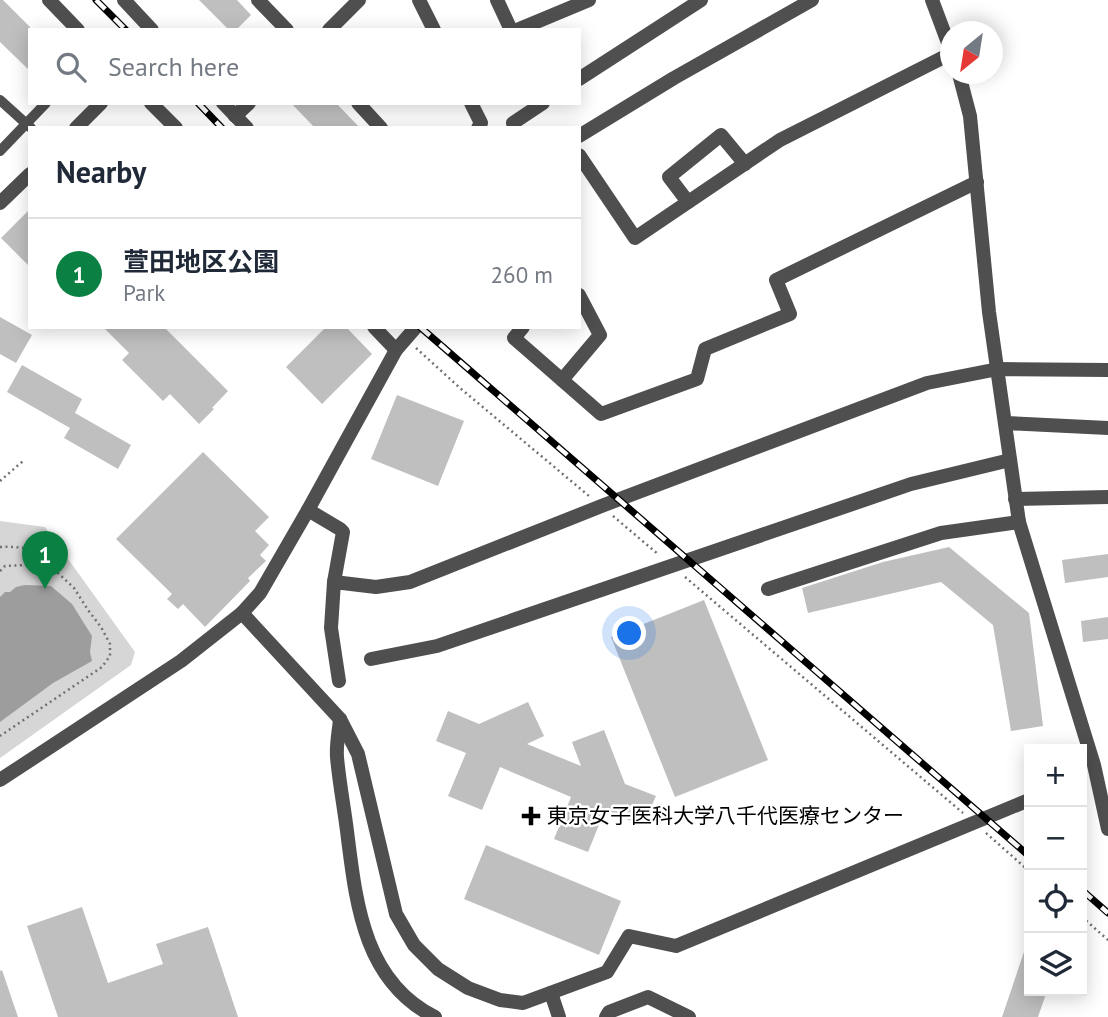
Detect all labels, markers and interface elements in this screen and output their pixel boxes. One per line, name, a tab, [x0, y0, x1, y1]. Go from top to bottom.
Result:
north arrow	[940, 21, 1003, 84]
search box	[28, 28, 581, 105]
icon: search	[52, 48, 90, 86]
text: Search here	[108, 50, 239, 83]
text: Nearby	[56, 152, 146, 191]
text: 萱田地区公園	[123, 245, 279, 278]
text: 1	[72, 260, 86, 289]
text: 260 m	[491, 260, 553, 289]
text: Park	[123, 278, 165, 307]
pin: 1	[22, 531, 68, 589]
your location	[612, 616, 646, 650]
map controls	[1024, 744, 1087, 996]
button: +	[1024, 744, 1087, 807]
place label: 東京女子医科大学八千代医療センター	[547, 802, 904, 829]
marker: 東京女子医科大学八千代医療センター	[521, 806, 541, 826]
button: −	[1024, 807, 1087, 870]
button: locate	[1024, 870, 1087, 933]
button: layers	[1024, 933, 1087, 996]

